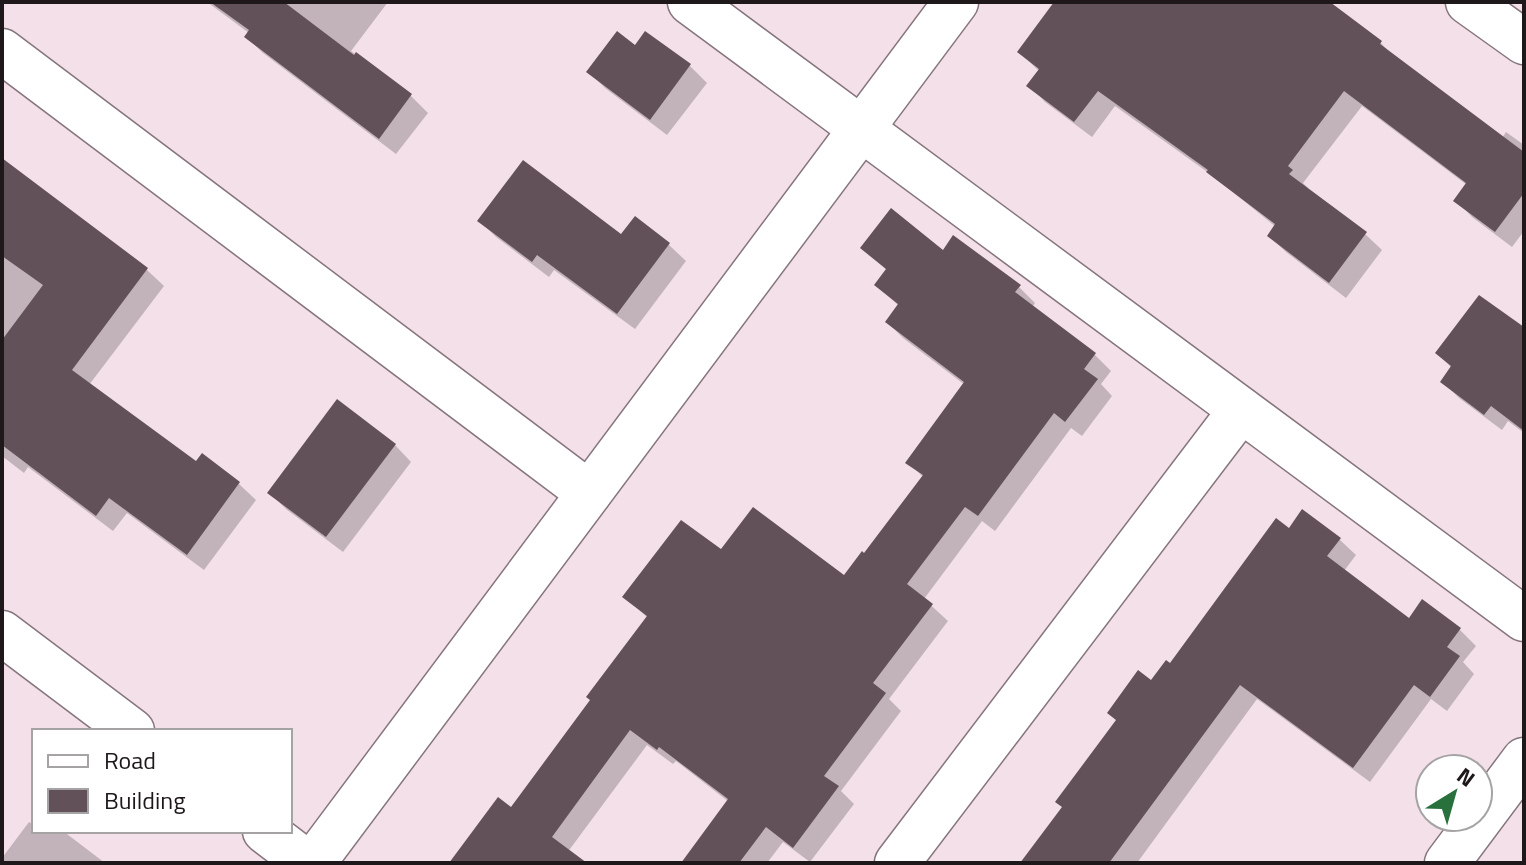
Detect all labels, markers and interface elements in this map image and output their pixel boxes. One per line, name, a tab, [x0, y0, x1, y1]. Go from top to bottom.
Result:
legend	[32, 729, 292, 833]
text: Road	[104, 742, 156, 778]
north arrow	[1414, 753, 1494, 833]
text: N	[1450, 759, 1482, 795]
text: Building	[104, 782, 186, 818]

